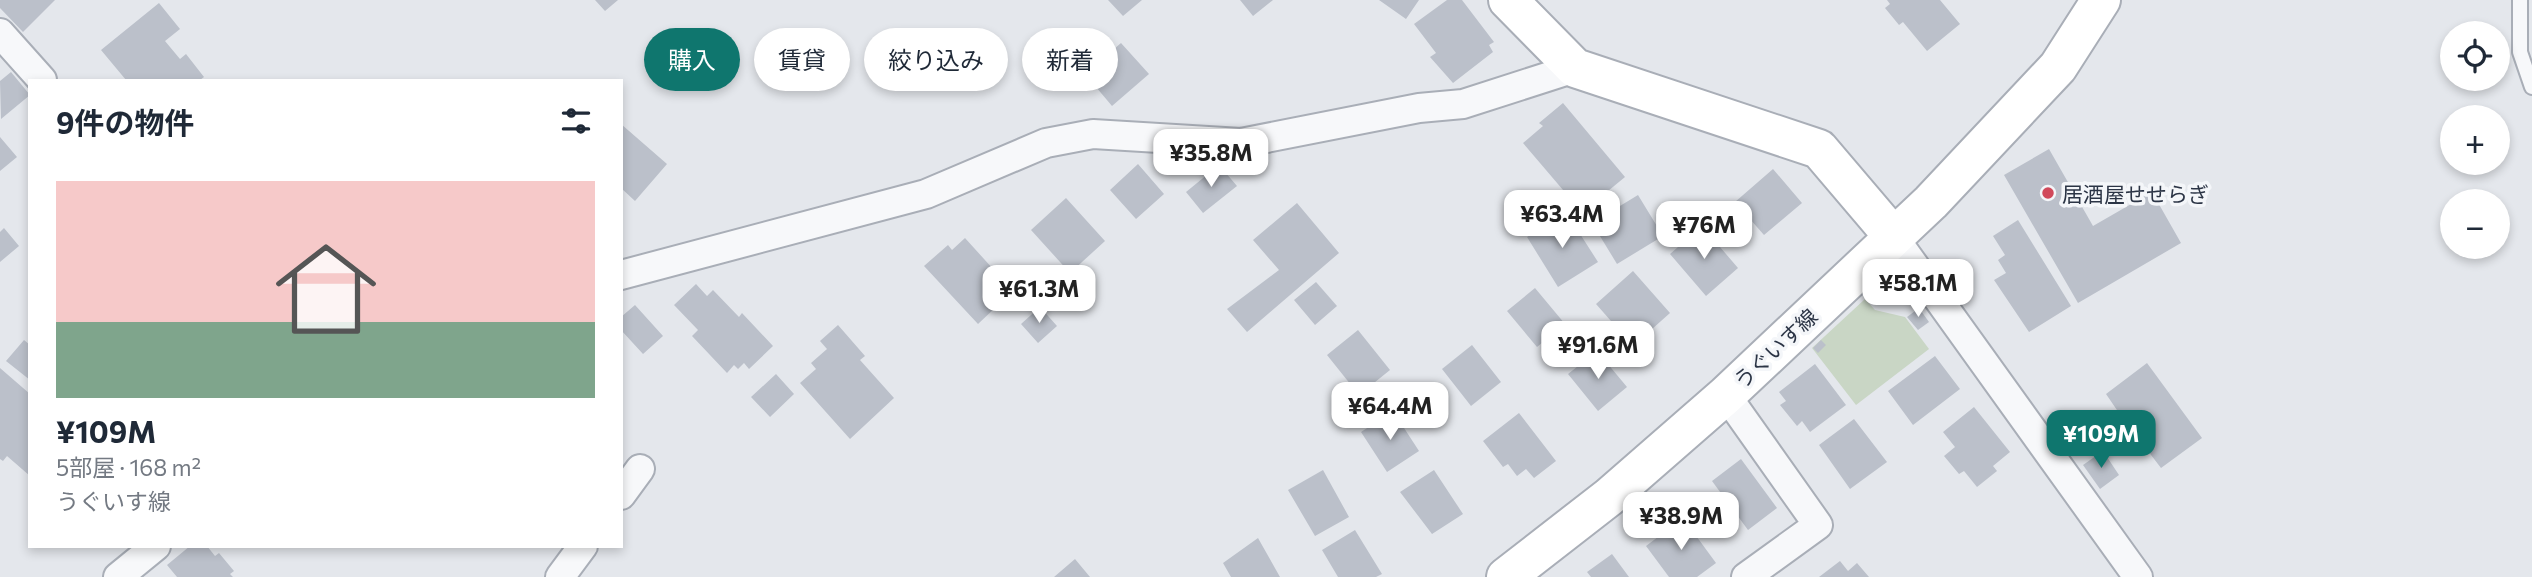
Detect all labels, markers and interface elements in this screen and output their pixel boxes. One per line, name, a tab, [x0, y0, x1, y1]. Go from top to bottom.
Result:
map controls	[2440, 21, 2510, 259]
button: locate	[2440, 21, 2510, 91]
chip: 購入	[644, 28, 740, 91]
chip: 賃貸	[754, 28, 850, 91]
chip: 絞り込み	[864, 28, 1008, 91]
chip: 新着	[1022, 28, 1118, 91]
icon: filters	[557, 102, 595, 140]
text: 9件の物件	[56, 103, 195, 140]
button: +	[2440, 105, 2510, 175]
pin: ¥35.8M	[1154, 130, 1268, 189]
text: ¥35.8M	[1169, 138, 1253, 166]
place label: 居酒屋せせらぎ	[2062, 181, 2209, 206]
marker: 居酒屋せせらぎ	[2040, 185, 2056, 201]
button: −	[2440, 189, 2510, 259]
pin: ¥63.4M	[1505, 190, 1619, 250]
text: ¥63.4M	[1520, 199, 1604, 227]
pin: ¥76M	[1663, 202, 1745, 261]
text: ¥76M	[1672, 210, 1736, 238]
icon: home	[263, 226, 389, 352]
pin: ¥58.1M	[1861, 260, 1975, 319]
pin: ¥61.3M	[982, 266, 1096, 325]
text: ¥58.1M	[1878, 268, 1958, 296]
text: ¥61.3M	[999, 274, 1079, 302]
street label: うぐいす線	[1728, 303, 1822, 393]
pin: ¥91.6M	[1541, 322, 1655, 381]
text: ¥91.6M	[1557, 330, 1639, 358]
pin: ¥64.4M	[1333, 382, 1447, 442]
text: ¥64.4M	[1347, 391, 1433, 419]
pin: ¥109M	[2052, 410, 2150, 470]
text: ¥109M	[56, 412, 156, 449]
text: ¥109M	[2063, 419, 2139, 447]
text: 5部屋 · 168 m²	[56, 453, 201, 481]
text: うぐいす線	[56, 487, 171, 515]
pin: ¥38.9M	[1624, 492, 1738, 552]
text: ¥38.9M	[1639, 501, 1723, 529]

